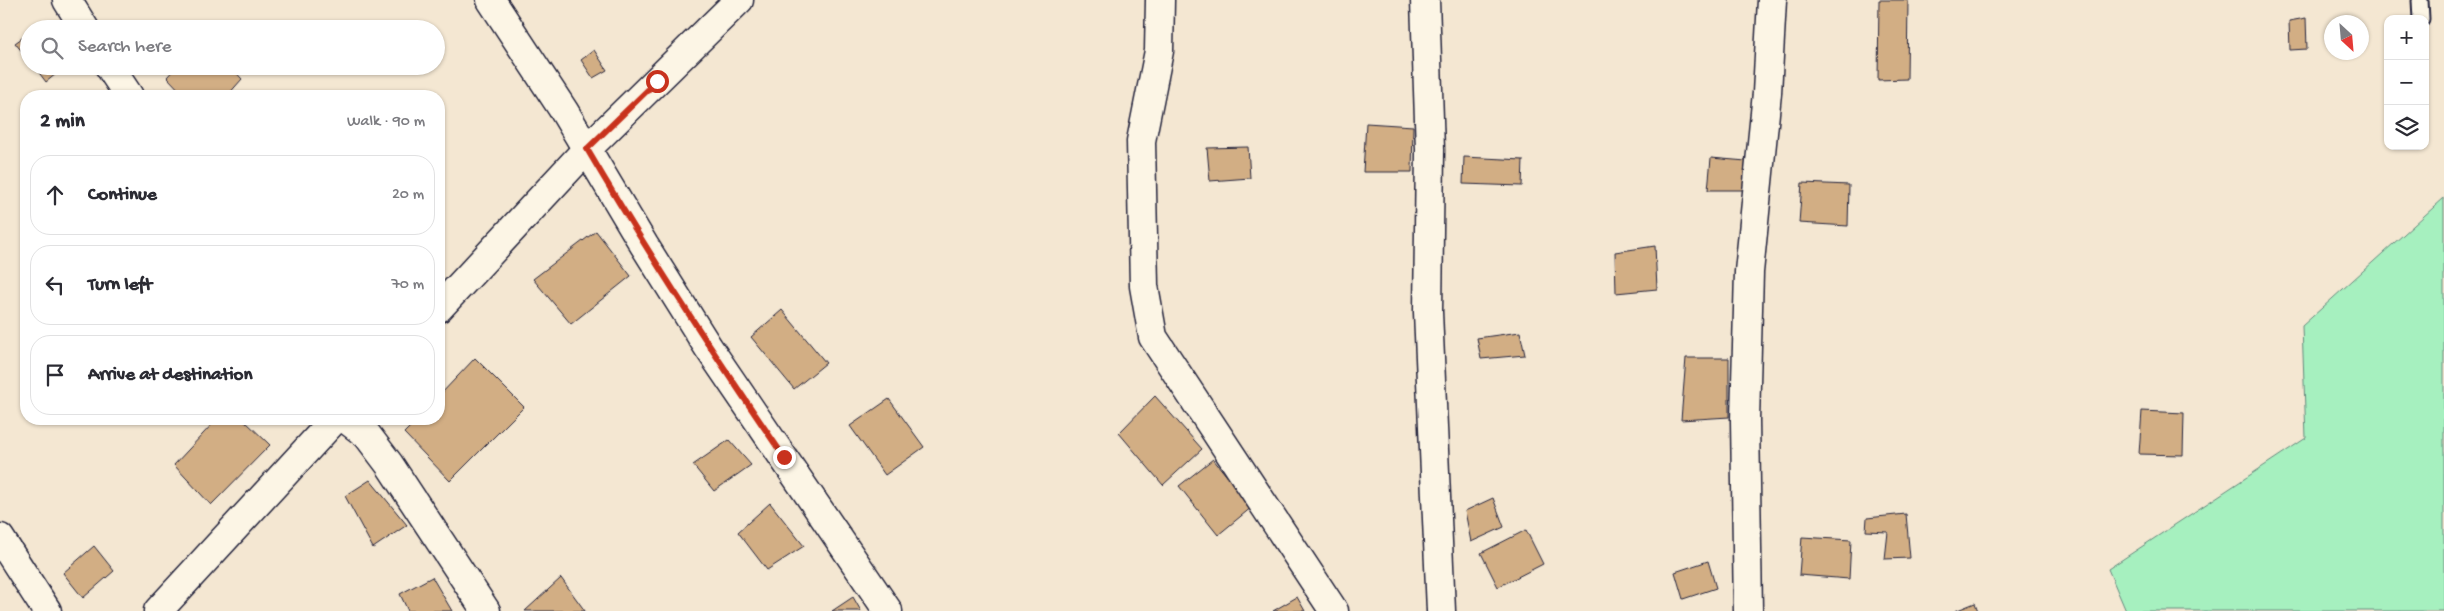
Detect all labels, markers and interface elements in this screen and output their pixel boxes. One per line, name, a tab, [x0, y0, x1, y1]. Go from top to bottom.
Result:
north arrow	[2324, 15, 2369, 60]
map controls	[2384, 15, 2429, 150]
button: +	[2384, 15, 2429, 60]
search box	[20, 20, 445, 75]
icon: search	[38, 34, 66, 62]
text: Search here	[78, 36, 172, 59]
button: −	[2384, 60, 2429, 105]
route start	[646, 70, 669, 93]
button: layers	[2384, 105, 2429, 150]
text: 2 min	[40, 110, 85, 135]
text: Walk · 90 m	[347, 113, 425, 132]
icon: ahead	[41, 181, 69, 209]
text: Continue	[88, 184, 157, 207]
text: 20 m	[392, 186, 424, 205]
icon: left	[41, 271, 69, 299]
text: Turn left	[88, 274, 152, 297]
text: 70 m	[391, 276, 424, 295]
icon: arrive	[41, 361, 69, 389]
text: Arrive at destination	[88, 364, 252, 387]
route end	[773, 446, 796, 469]

